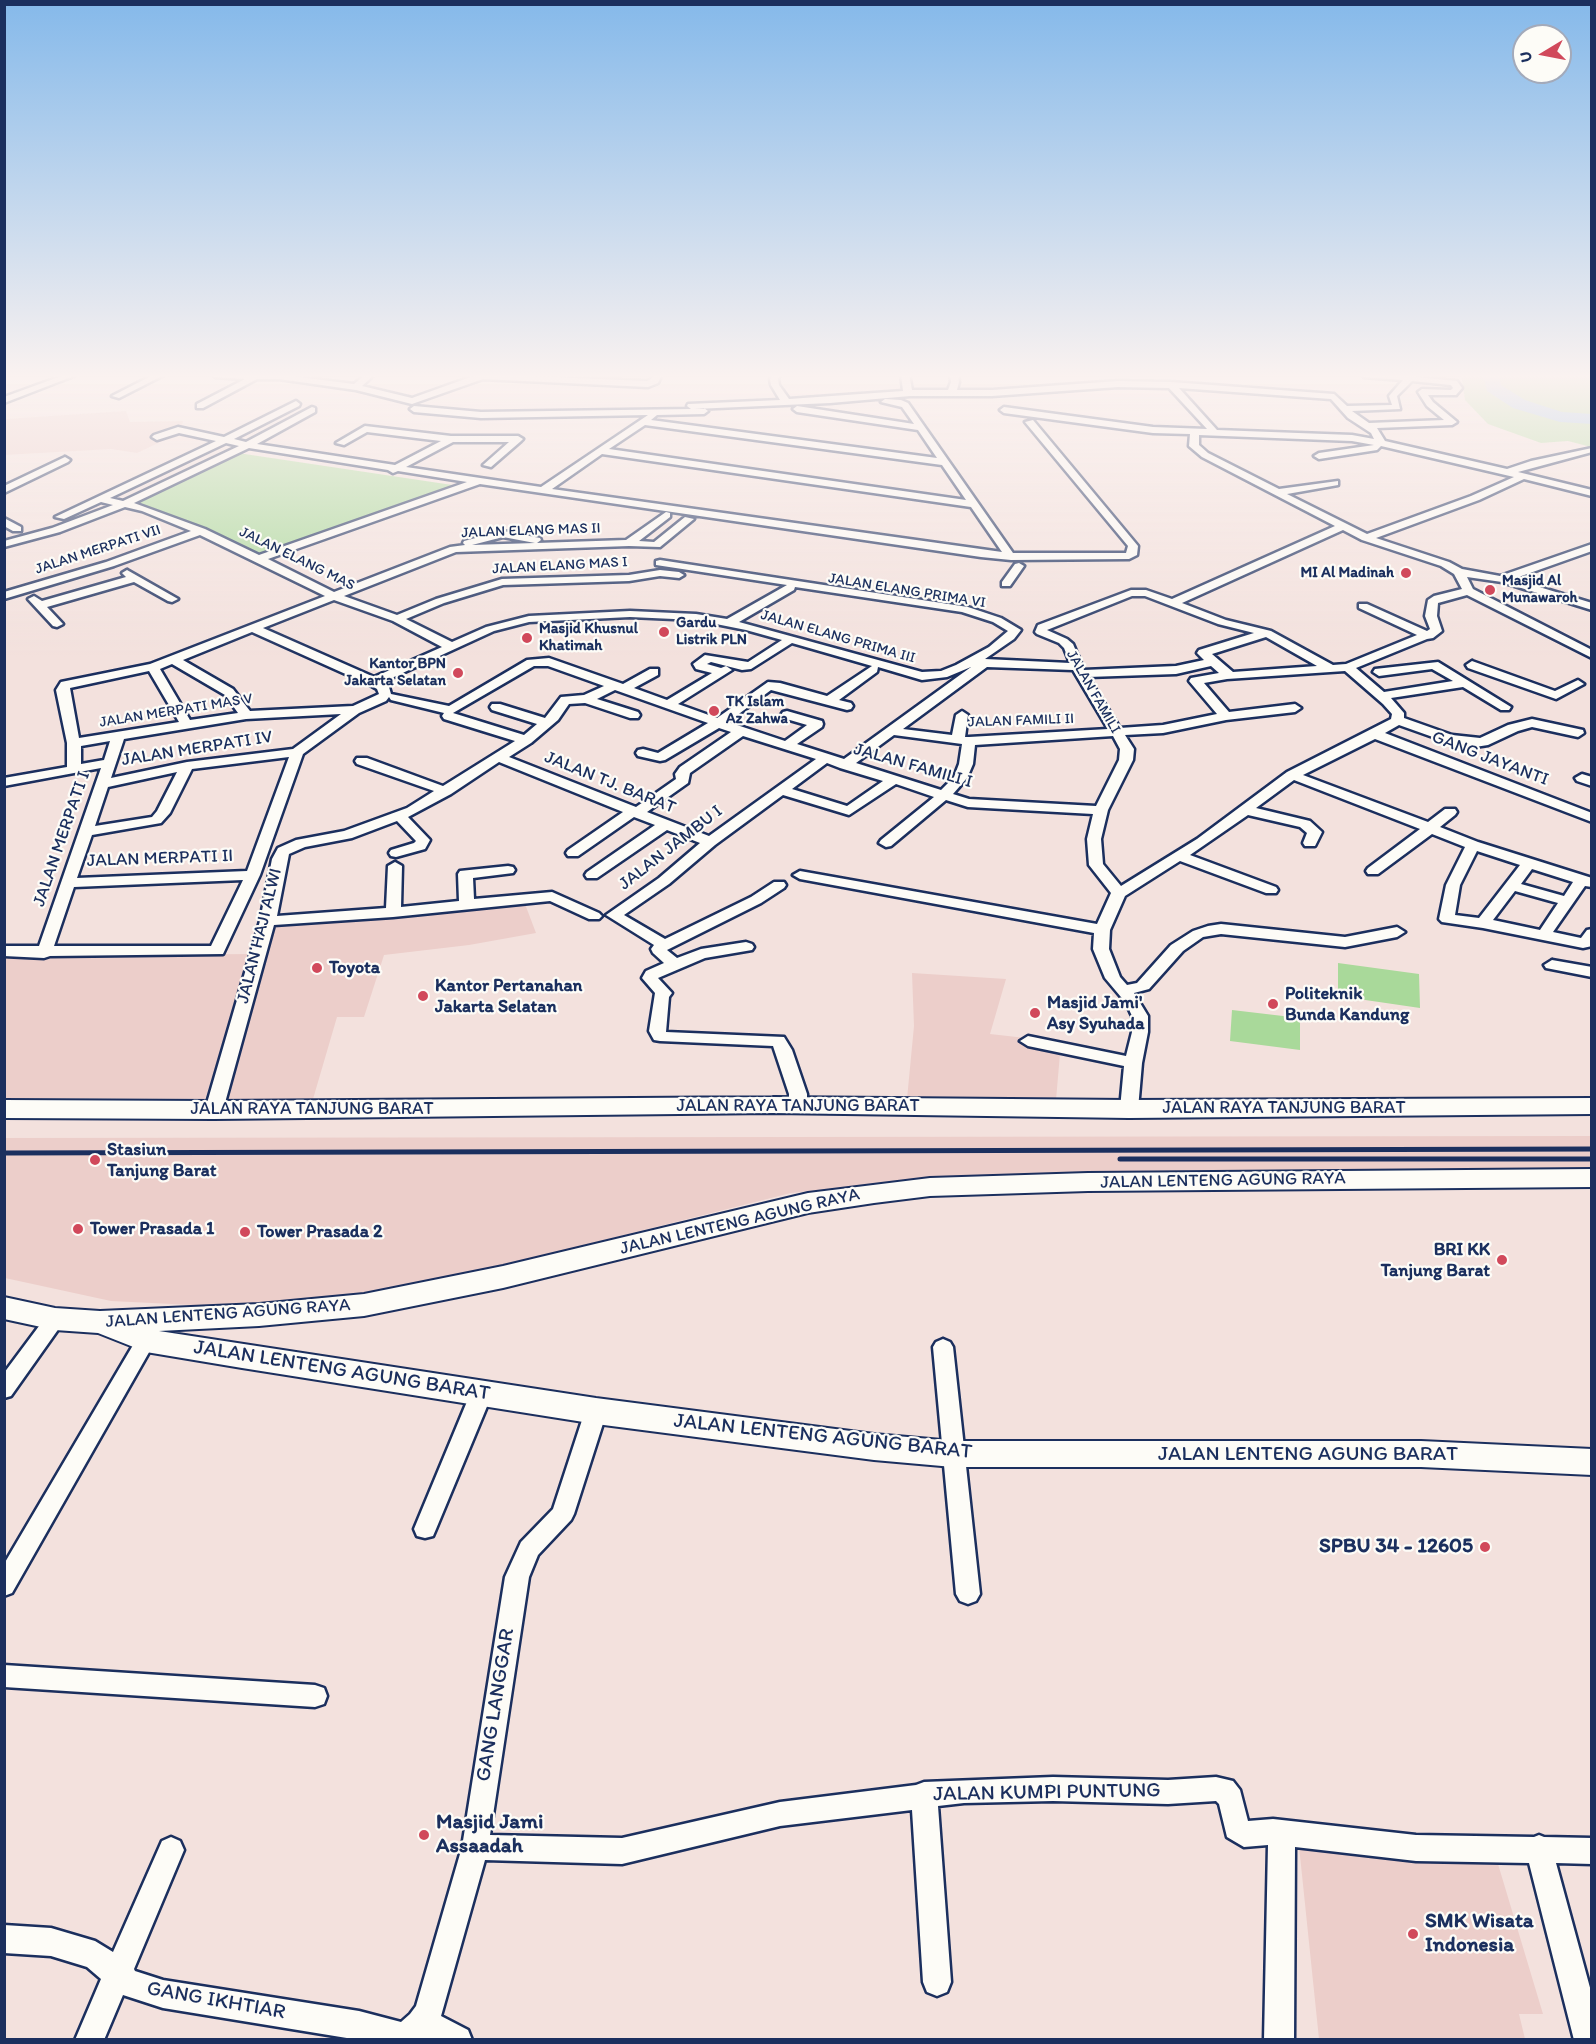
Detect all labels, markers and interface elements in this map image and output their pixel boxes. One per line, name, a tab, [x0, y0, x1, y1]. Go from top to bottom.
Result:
north arrow	[1512, 24, 1572, 84]
text: U	[1515, 50, 1536, 64]
street label: JALAN ELANG MAS II	[461, 520, 601, 542]
street label: JALAN MERPATI VII	[33, 521, 163, 579]
street label: JALAN ELANG MAS	[236, 523, 358, 595]
street label: JALAN ELANG MAS I	[492, 553, 628, 579]
place label: MI Al Madinah	[1301, 564, 1394, 582]
marker: MI Al Madinah	[1399, 566, 1413, 580]
street label: JALAN ELANG PRIMA VI	[827, 570, 987, 612]
place label: Masjid Al Munawaroh	[1502, 572, 1578, 607]
marker: Masjid Al Munawaroh	[1483, 583, 1497, 597]
street label: JALAN ELANG PRIMA III	[759, 606, 917, 668]
place label: Gardu Listrik PLN	[676, 614, 747, 649]
place label: Masjid Khusnul Khatimah	[539, 620, 638, 655]
marker: Gardu Listrik PLN	[657, 625, 671, 639]
marker: Masjid Khusnul Khatimah	[520, 631, 534, 645]
street label: JALAN FAMILI	[1062, 647, 1124, 737]
place label: Kantor BPN Jakarta Selatan	[344, 655, 446, 690]
marker: Kantor BPN Jakarta Selatan	[451, 666, 465, 680]
street label: JALAN MERPATI MAS V	[98, 690, 254, 732]
place label: TK Islam Az Zahwa	[726, 693, 788, 728]
marker: TK Islam Az Zahwa	[707, 704, 721, 718]
street label: JALAN FAMILI II	[968, 710, 1074, 732]
street label: JALAN MERPATI IV	[120, 726, 274, 772]
street label: GANG JAYANTI	[1429, 727, 1551, 791]
street label: JALAN FAMILI I	[851, 739, 975, 793]
street label: JALAN TJ. BARAT	[541, 747, 679, 819]
street label: JALAN MERPATI I	[29, 768, 95, 910]
street label: JALAN JAMBU I	[615, 801, 727, 895]
street label: JALAN MERPATI II	[86, 846, 234, 872]
street label: JALAN HAJI ALWI	[233, 866, 287, 1006]
place label: Toyota	[329, 957, 380, 979]
marker: Toyota	[310, 961, 324, 975]
place label: Kantor Pertanahan Jakarta Selatan	[435, 975, 582, 1018]
place label: Politeknik Bunda Kandung	[1285, 983, 1409, 1026]
marker: Kantor Pertanahan Jakarta Selatan	[416, 989, 430, 1003]
place label: Masjid Jami' Asy Syuhada	[1047, 992, 1145, 1034]
marker: Politeknik Bunda Kandung	[1266, 997, 1280, 1011]
marker: Masjid Jami' Asy Syuhada	[1028, 1006, 1042, 1020]
street label: JALAN RAYA TANJUNG BARAT	[676, 1095, 920, 1117]
street label: JALAN RAYA TANJUNG BARAT	[1162, 1097, 1406, 1119]
street label: JALAN RAYA TANJUNG BARAT	[190, 1098, 434, 1120]
place label: Stasiun Tanjung Barat	[107, 1139, 216, 1182]
marker: Stasiun Tanjung Barat	[88, 1153, 102, 1167]
street label: JALAN LENTENG AGUNG RAYA	[1100, 1168, 1346, 1194]
street label: JALAN LENTENG AGUNG RAYA	[618, 1184, 862, 1260]
place label: Tower Prasada 1	[90, 1218, 214, 1240]
place label: Tower Prasada 2	[257, 1221, 382, 1243]
marker: Tower Prasada 1	[71, 1222, 85, 1236]
marker: Tower Prasada 2	[238, 1225, 252, 1239]
place label: BRI KK Tanjung Barat	[1381, 1239, 1490, 1282]
marker: BRI KK Tanjung Barat	[1495, 1253, 1509, 1267]
street label: JALAN LENTENG AGUNG RAYA	[105, 1295, 351, 1333]
street label: JALAN LENTENG AGUNG BARAT	[192, 1335, 492, 1407]
street label: JALAN LENTENG AGUNG BARAT	[673, 1409, 973, 1465]
street label: JALAN LENTENG AGUNG BARAT	[1158, 1442, 1458, 1468]
place label: SPBU 34 - 12605	[1319, 1534, 1473, 1560]
marker: SPBU 34 - 12605	[1478, 1540, 1492, 1554]
street label: GANG LANGGAR	[471, 1627, 521, 1783]
street label: JALAN KUMPI PUNTUNG	[933, 1778, 1161, 1808]
place label: Masjid Jami Assaadah	[436, 1810, 543, 1860]
marker: Masjid Jami Assaadah	[417, 1828, 431, 1842]
place label: SMK Wisata Indonesia	[1425, 1909, 1534, 1959]
marker: SMK Wisata Indonesia	[1406, 1927, 1420, 1941]
street label: GANG IKHTIAR	[145, 1976, 287, 2026]

